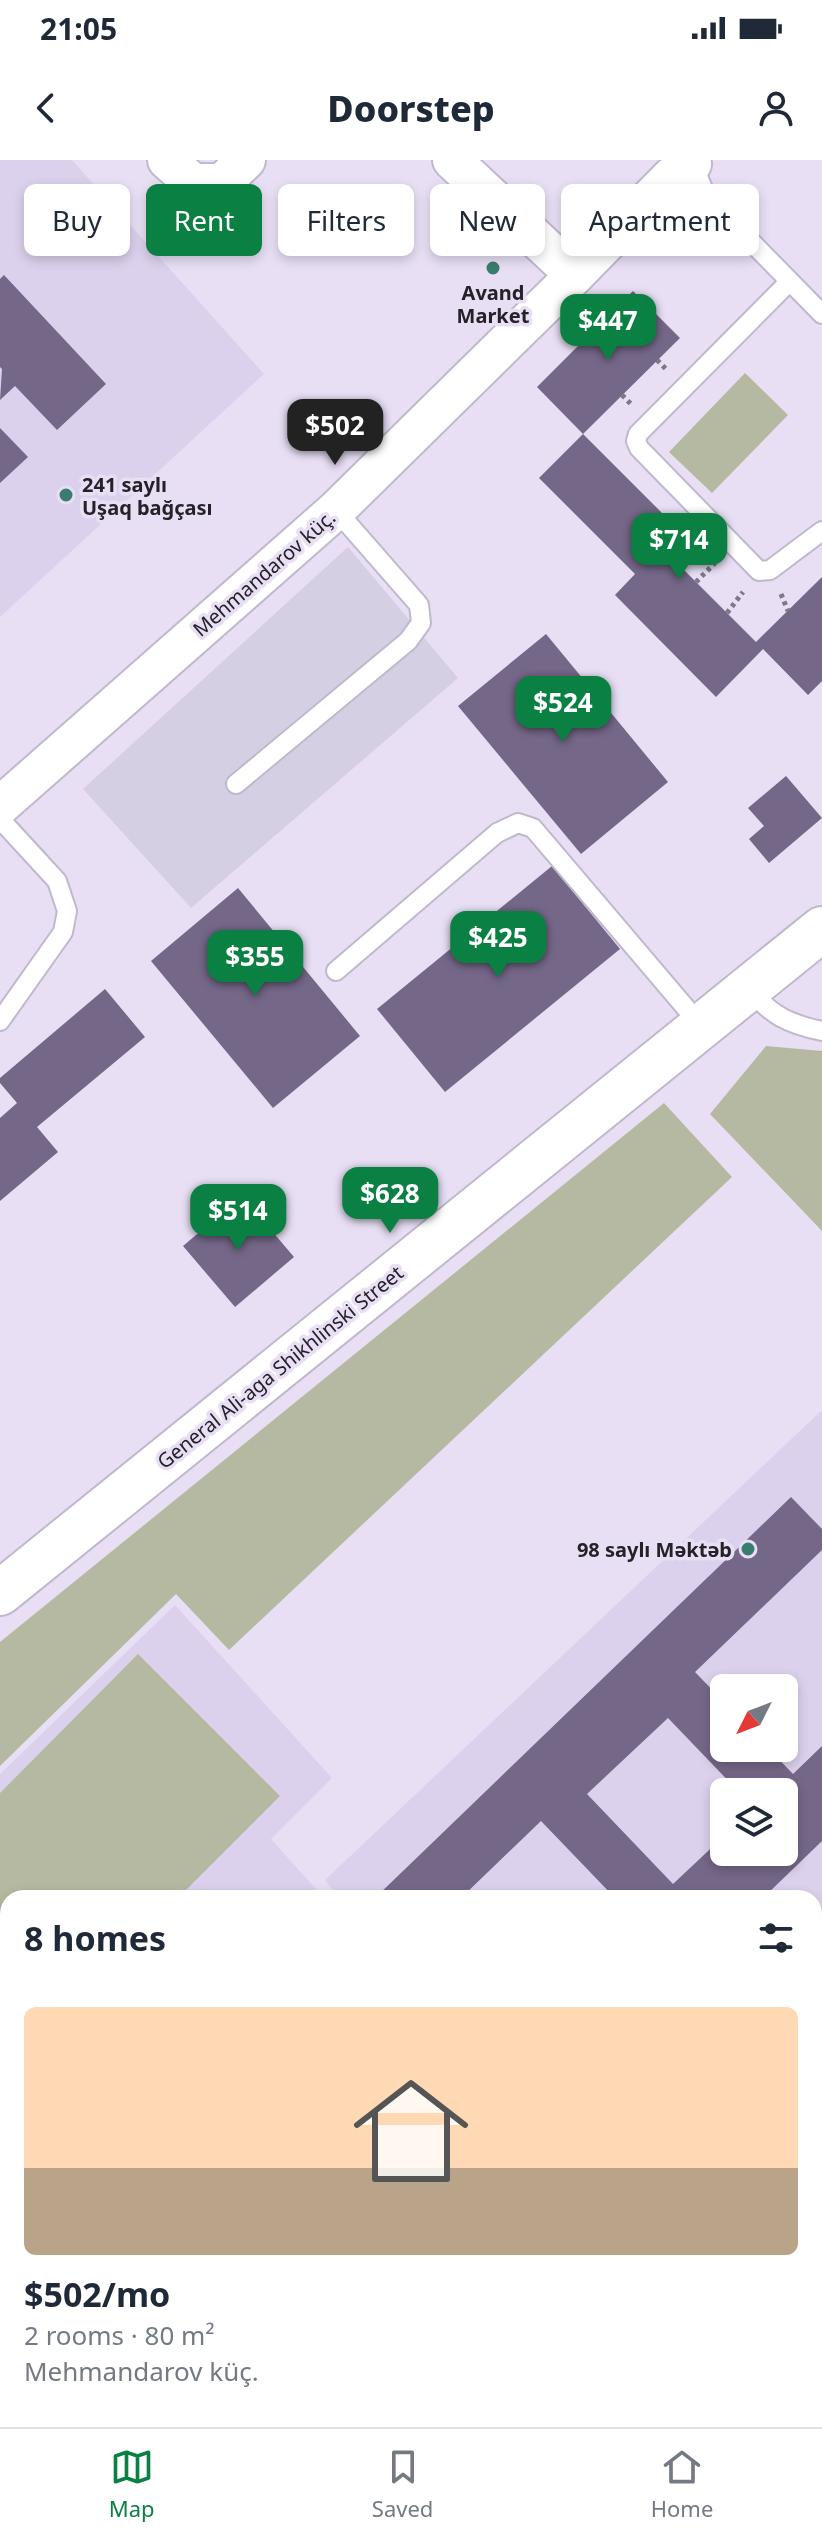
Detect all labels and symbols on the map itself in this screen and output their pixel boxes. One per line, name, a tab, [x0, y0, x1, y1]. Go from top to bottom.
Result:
marker: Avand Market	[484, 259, 502, 277]
place label: Avand Market	[457, 279, 530, 329]
pin: $447	[561, 294, 655, 362]
pin: $502	[288, 399, 382, 467]
place label: 241 saylı Uşaq bağçası	[82, 471, 213, 521]
marker: 241 saylı Uşaq bağçası	[57, 486, 75, 504]
street label: Mehmandarov küç.	[187, 504, 341, 642]
pin: $714	[632, 513, 726, 581]
pin: $524	[516, 676, 610, 744]
pin: $425	[451, 911, 545, 979]
pin: $355	[208, 930, 302, 998]
pin: $628	[343, 1167, 437, 1235]
pin: $514	[191, 1184, 285, 1252]
street label: General Ali-aga Shikhlinski Street	[151, 1259, 409, 1475]
place label: 98 saylı Məktəb	[577, 1536, 732, 1563]
marker: 98 saylı Məktəb	[739, 1540, 757, 1558]
north arrow	[710, 1674, 798, 1762]

